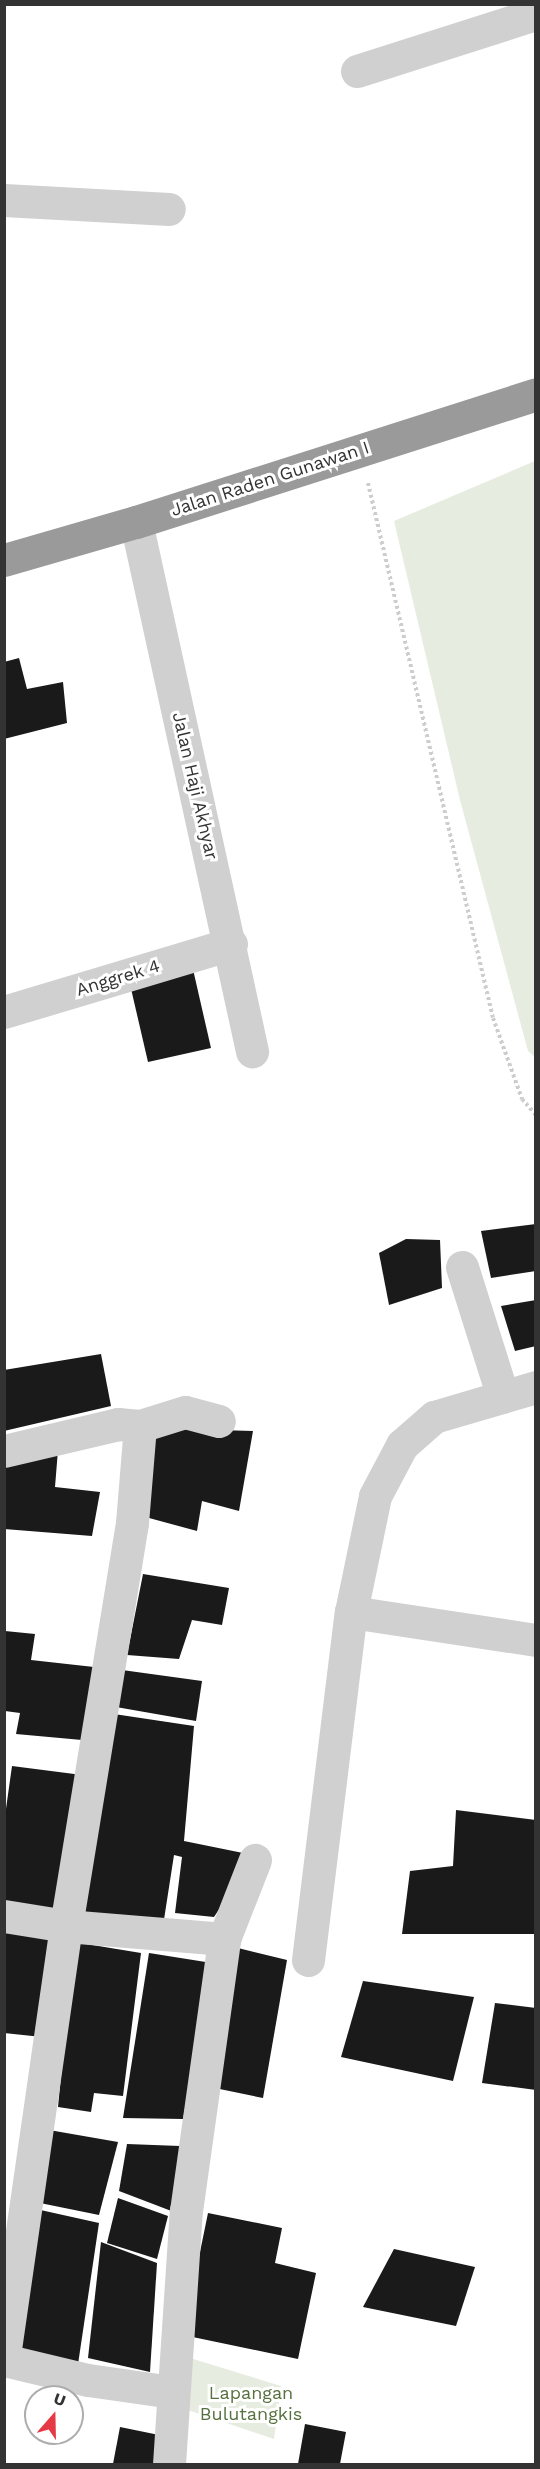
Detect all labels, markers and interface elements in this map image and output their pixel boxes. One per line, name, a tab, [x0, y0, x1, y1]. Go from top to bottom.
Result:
street label: Jalan Raden Gunawan I	[168, 437, 372, 521]
street label: Jalan Haji Akhyar	[167, 710, 223, 862]
street label: Anggrek 4	[73, 955, 163, 1001]
park label: Lapangan Bulutangkis	[200, 2383, 302, 2426]
north arrow	[24, 2385, 84, 2445]
text: U	[51, 2389, 68, 2410]

